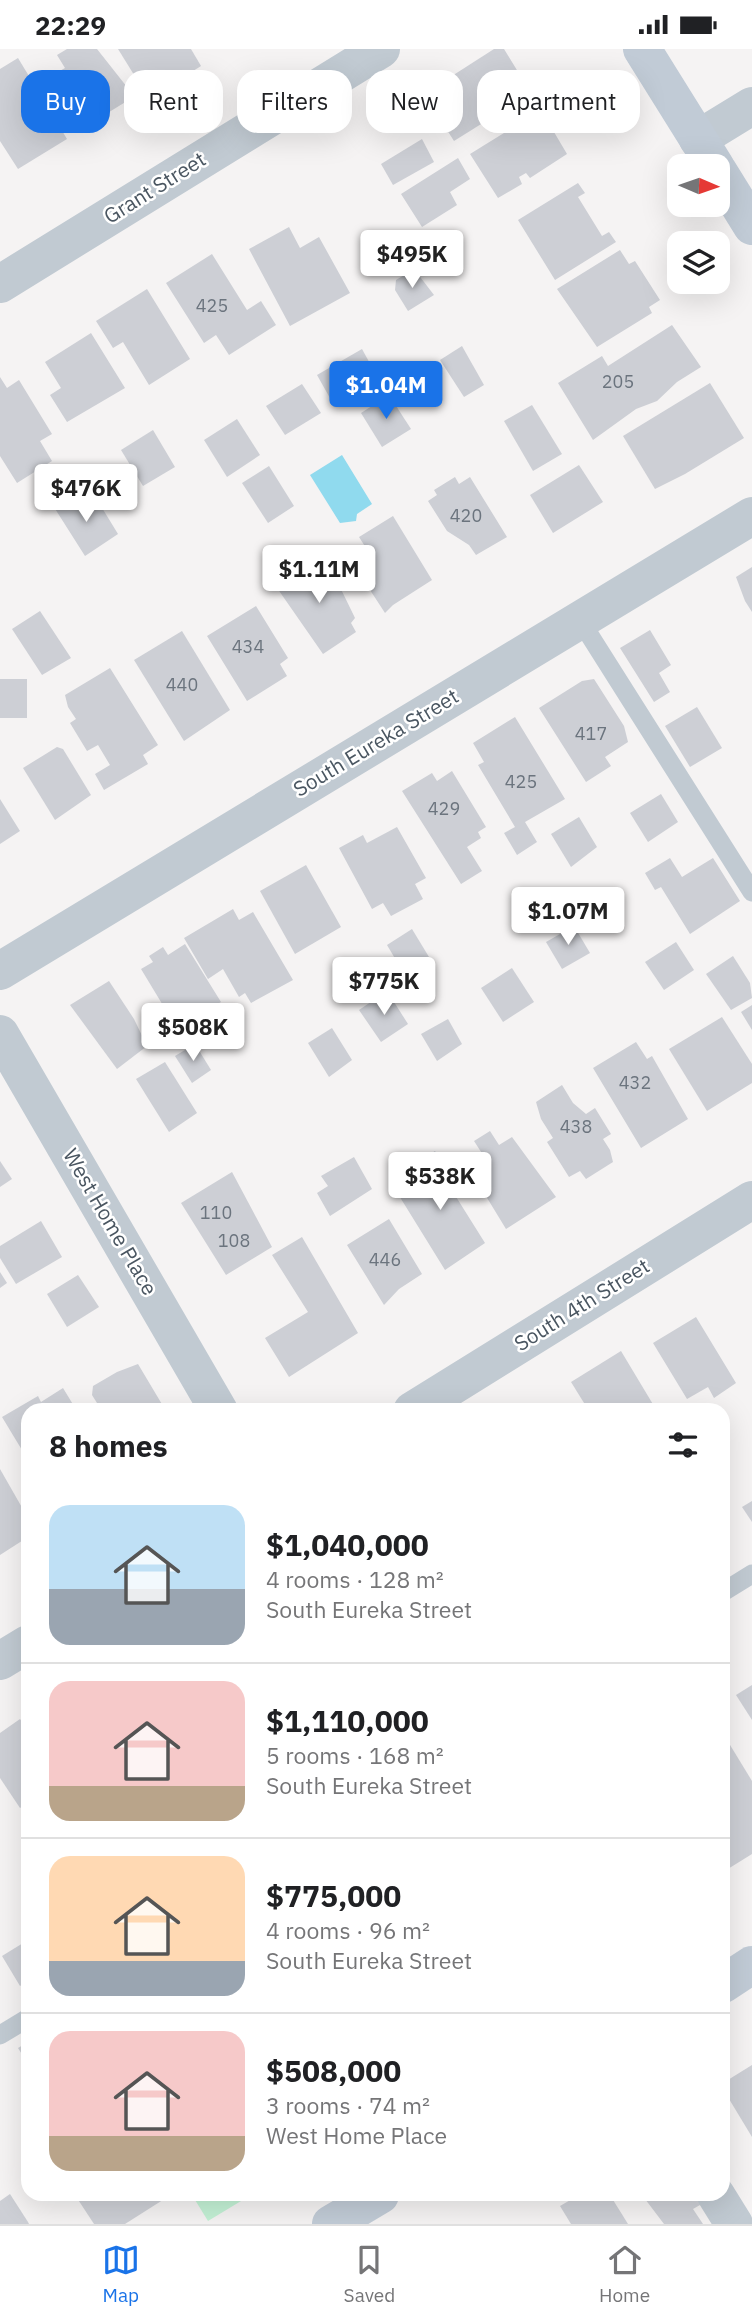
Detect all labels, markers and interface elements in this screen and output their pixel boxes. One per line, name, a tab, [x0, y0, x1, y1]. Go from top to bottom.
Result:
text: 22:29	[35, 8, 106, 42]
chip: Buy	[21, 70, 110, 133]
chip: Rent	[124, 70, 223, 133]
chip: Filters	[237, 70, 352, 133]
chip: New	[366, 70, 463, 133]
chip: Apartment	[477, 70, 640, 133]
street label: Grant Street	[98, 145, 211, 230]
north arrow	[667, 154, 730, 217]
map controls	[667, 154, 730, 294]
pin: $495K	[363, 231, 461, 290]
button: layers	[667, 231, 730, 294]
text: $495K	[376, 238, 448, 268]
house number: 425	[196, 294, 228, 317]
pin: $1.04M	[329, 361, 443, 421]
text: $1.04M	[345, 369, 427, 399]
house number: 205	[602, 370, 634, 393]
pin: $476K	[37, 465, 135, 524]
text: $476K	[50, 472, 122, 502]
house number: 420	[450, 504, 482, 527]
pin: $1.11M	[262, 545, 376, 605]
text: $1.11M	[278, 553, 360, 583]
house number: 434	[232, 635, 264, 658]
house number: 440	[166, 673, 198, 696]
street label: South Eureka Street	[288, 682, 463, 803]
house number: 417	[575, 722, 607, 745]
house number: 425	[505, 770, 537, 793]
house number: 429	[428, 797, 460, 820]
pin: $1.07M	[511, 887, 625, 947]
text: $1.07M	[527, 895, 609, 925]
pin: $775K	[335, 957, 433, 1017]
text: $775K	[348, 965, 420, 995]
pin: $508K	[144, 1003, 242, 1063]
text: $508K	[157, 1011, 229, 1041]
house number: 432	[619, 1071, 651, 1094]
house number: 438	[560, 1115, 592, 1138]
street label: West Home Place	[57, 1143, 164, 1300]
pin: $538K	[391, 1153, 489, 1212]
text: $538K	[404, 1160, 476, 1190]
house number: 110	[200, 1201, 232, 1224]
house number: 108	[218, 1229, 250, 1252]
house number: 446	[369, 1248, 401, 1271]
street label: South 4th Street	[508, 1251, 654, 1357]
text: 8 homes	[49, 1426, 168, 1465]
icon: filters	[664, 1426, 702, 1464]
text: $1,040,000	[266, 1525, 429, 1564]
icon: home	[105, 1533, 189, 1617]
text: 4 rooms · 128 m²	[266, 1564, 444, 1594]
text: South Eureka Street	[266, 1594, 472, 1624]
text: $1,110,000	[266, 1701, 429, 1740]
icon: home	[105, 1709, 189, 1793]
text: 5 rooms · 168 m²	[266, 1740, 444, 1770]
text: South Eureka Street	[266, 1770, 472, 1800]
text: $775,000	[266, 1876, 401, 1915]
icon: home	[105, 1884, 189, 1968]
text: 4 rooms · 96 m²	[266, 1915, 430, 1945]
text: South Eureka Street	[266, 1945, 472, 1975]
text: $508,000	[266, 2051, 401, 2090]
icon: home	[105, 2059, 189, 2143]
text: 3 rooms · 74 m²	[266, 2090, 430, 2120]
text: West Home Place	[266, 2120, 447, 2150]
tab: Map	[102, 2241, 140, 2307]
tab: Saved	[344, 2241, 395, 2307]
tab: Home	[599, 2241, 650, 2307]

